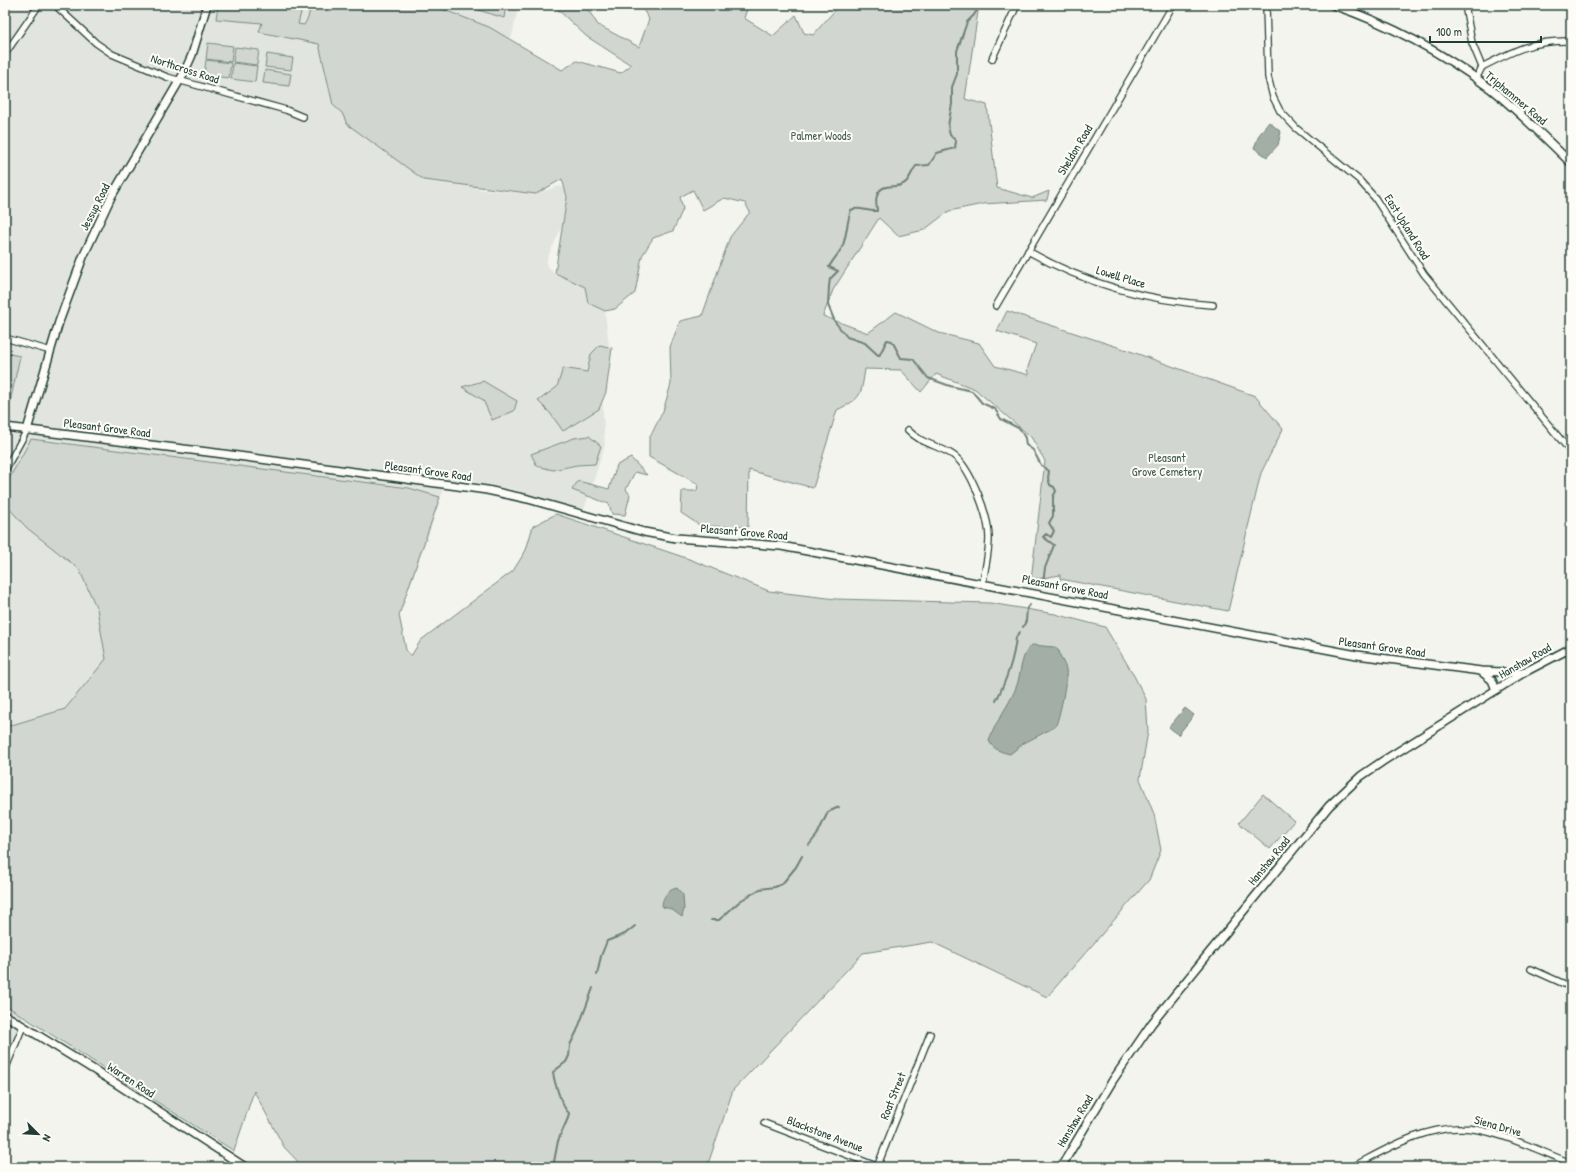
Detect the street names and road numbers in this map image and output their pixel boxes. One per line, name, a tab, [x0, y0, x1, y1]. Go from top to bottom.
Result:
street label: Northcross Road	[149, 50, 222, 88]
street label: Triphammer Road	[1482, 67, 1551, 129]
street label: Sheldon Road	[1053, 121, 1096, 178]
street label: Jessup Road	[75, 180, 114, 233]
street label: East Upland Road	[1381, 191, 1434, 263]
street label: Lowell Place	[1094, 261, 1148, 292]
street label: Pleasant Grove Road	[63, 414, 152, 441]
street label: Pleasant Grove Road	[384, 456, 473, 485]
street label: Pleasant Grove Road	[700, 519, 789, 544]
street label: Pleasant Grove Road	[1021, 570, 1110, 603]
street label: Pleasant Grove Road	[1338, 632, 1427, 661]
street label: Hanshaw Road	[1495, 639, 1554, 682]
street label: Hanshaw Road	[1244, 833, 1294, 889]
street label: Warren Road	[104, 1058, 159, 1102]
street label: Roat Street	[875, 1069, 910, 1122]
street label: Hanshaw Road	[1052, 1091, 1097, 1150]
street label: Blackstone Avenue	[785, 1111, 866, 1156]
street label: Siena Drive	[1473, 1111, 1524, 1140]

